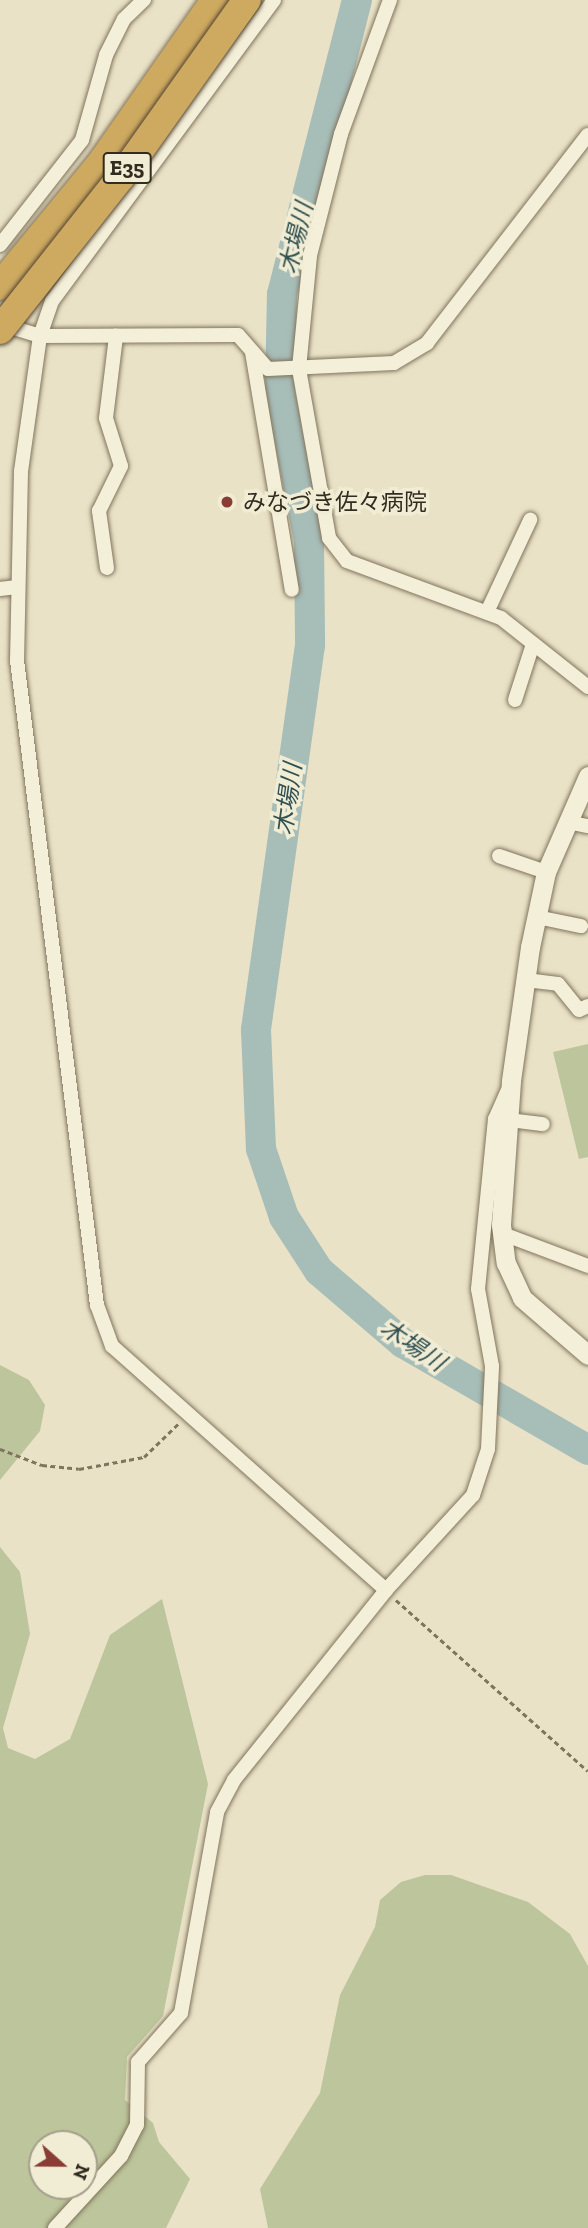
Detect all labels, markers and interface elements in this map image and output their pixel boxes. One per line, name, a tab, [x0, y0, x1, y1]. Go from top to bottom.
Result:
road number: E35	[102, 150, 152, 186]
water label: 木場川	[273, 200, 319, 276]
place label: みなづき佐々病院	[243, 488, 427, 516]
marker: みなづき佐々病院	[217, 492, 237, 512]
water label: 木場川	[269, 761, 307, 837]
water label: 木場川	[375, 1313, 451, 1377]
north arrow	[28, 2130, 98, 2200]
text: N	[68, 2161, 95, 2183]

